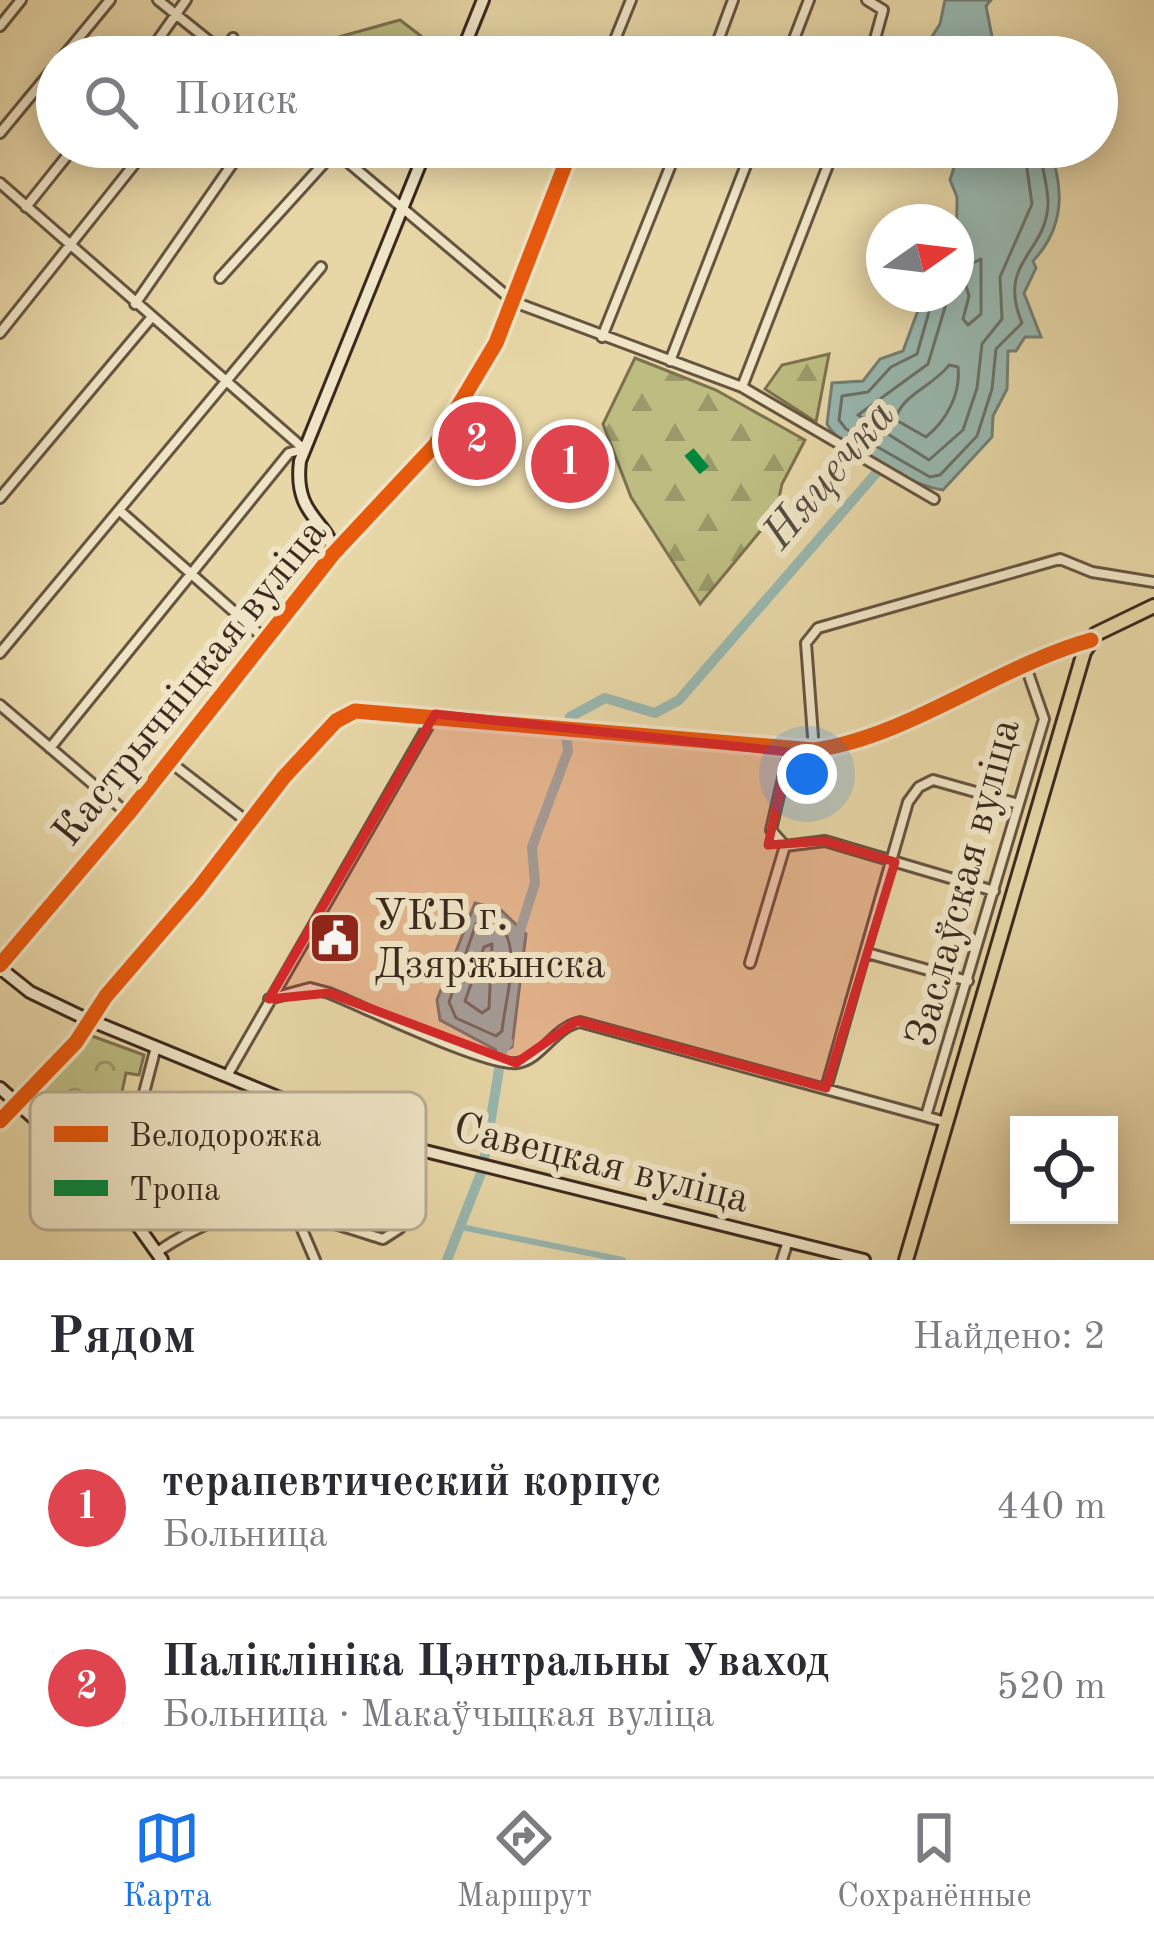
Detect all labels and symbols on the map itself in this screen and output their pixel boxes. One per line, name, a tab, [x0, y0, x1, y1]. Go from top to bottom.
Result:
north arrow	[866, 204, 974, 312]
water label: Няцечка	[755, 393, 905, 559]
pin: 2	[438, 396, 516, 486]
pin: 1	[531, 419, 609, 509]
street label: Кастрычніцкая вуліца	[47, 512, 335, 855]
street label: Заслаўская вуліца	[901, 715, 1029, 1051]
your location	[777, 744, 837, 804]
place label: УКБ г. Дзяржынска	[374, 897, 606, 987]
public building icon: УКБ г. Дзяржынска	[307, 910, 363, 966]
legend	[30, 1092, 426, 1230]
street label: Савецкая вуліца	[449, 1108, 753, 1222]
text: Велодорожка	[129, 1121, 322, 1154]
text: Тропа	[129, 1175, 220, 1208]

